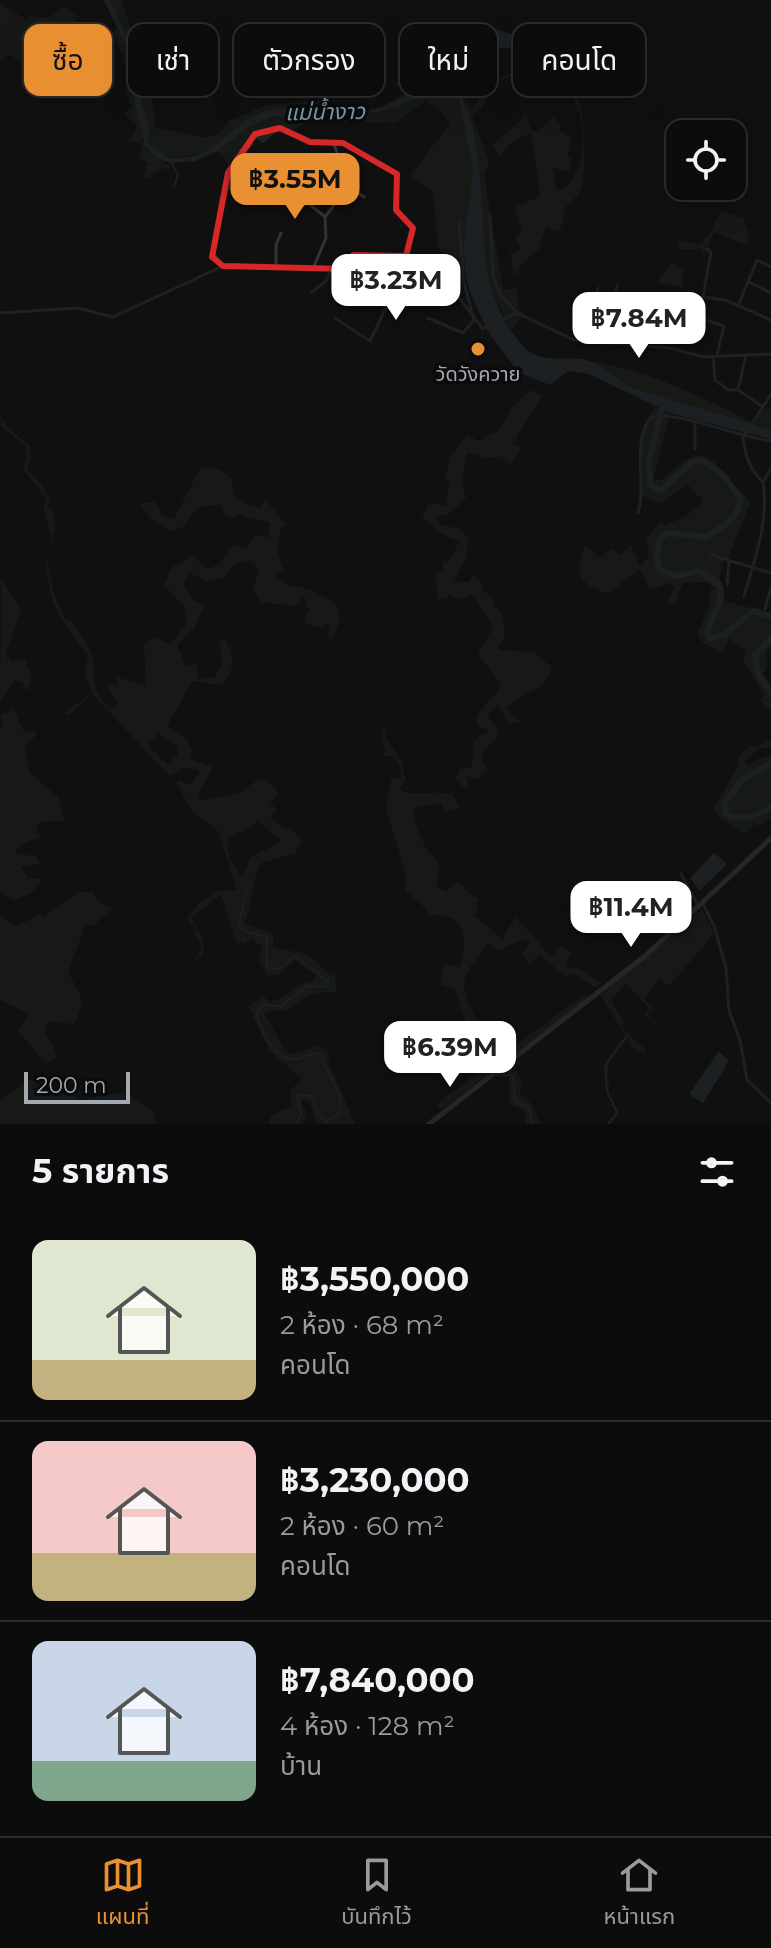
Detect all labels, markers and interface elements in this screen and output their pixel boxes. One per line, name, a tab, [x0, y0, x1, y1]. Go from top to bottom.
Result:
chip: ซื้อ	[24, 24, 112, 96]
chip: เช่า	[128, 24, 218, 96]
chip: ตัวกรอง	[234, 24, 384, 96]
chip: ใหม่	[400, 24, 497, 96]
chip: คอนโด	[513, 24, 645, 96]
water label: แม่น้ำงาว	[285, 96, 366, 126]
map controls	[666, 120, 746, 200]
button: locate	[666, 120, 746, 200]
pin: ฿3.55M	[230, 153, 360, 221]
text: ฿3.55M	[249, 163, 341, 195]
pin: ฿3.23M	[331, 254, 461, 322]
text: ฿3.23M	[349, 264, 443, 296]
pin: ฿7.84M	[574, 292, 704, 360]
text: ฿7.84M	[591, 302, 687, 334]
marker: วัดวังควาย	[469, 340, 487, 358]
place label: วัดวังควาย	[436, 362, 520, 386]
pin: ฿11.4M	[566, 881, 696, 949]
text: ฿11.4M	[588, 891, 674, 923]
pin: ฿6.39M	[385, 1021, 515, 1089]
text: ฿6.39M	[402, 1031, 498, 1063]
scale bar	[24, 1068, 130, 1104]
text: 200 m	[36, 1072, 107, 1099]
text: 5 รายการ	[32, 1150, 169, 1192]
icon: filters	[695, 1150, 739, 1194]
text: ฿3,550,000	[280, 1258, 469, 1300]
icon: home	[96, 1272, 192, 1368]
text: 2 ห้อง · 68 m²	[280, 1309, 444, 1341]
text: คอนโด	[280, 1349, 351, 1381]
text: ฿3,230,000	[280, 1459, 470, 1501]
icon: home	[96, 1473, 192, 1569]
text: 2 ห้อง · 60 m²	[280, 1510, 445, 1542]
text: คอนโด	[280, 1550, 351, 1582]
text: ฿7,840,000	[280, 1659, 475, 1701]
icon: home	[96, 1673, 192, 1769]
text: 4 ห้อง · 128 m²	[280, 1710, 455, 1742]
text: บ้าน	[280, 1750, 322, 1782]
tab: แผนที่	[96, 1853, 149, 1934]
tab: บันทึกไว้	[341, 1853, 412, 1934]
tab: หน้าแรก	[604, 1853, 675, 1934]

